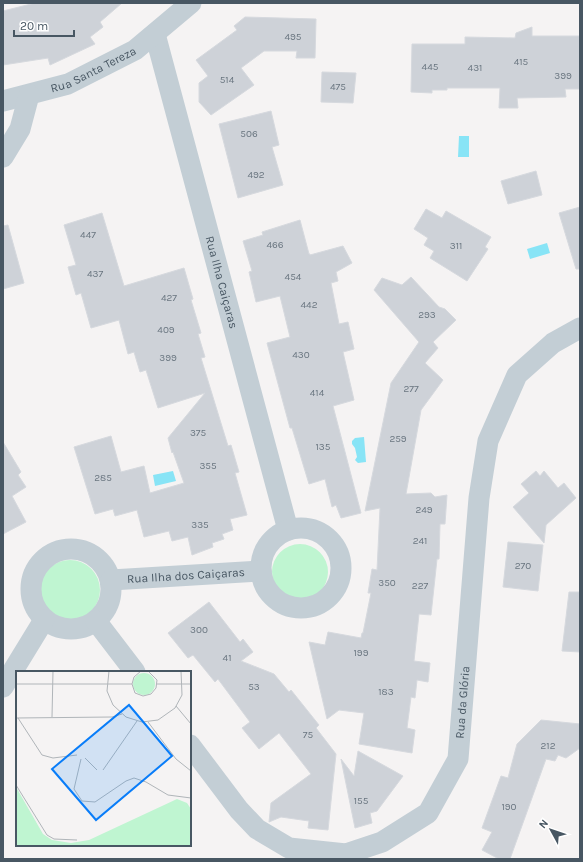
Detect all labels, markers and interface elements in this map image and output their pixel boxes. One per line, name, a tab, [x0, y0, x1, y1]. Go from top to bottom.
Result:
scale bar	[14, 12, 74, 38]
text: 20 m	[20, 19, 48, 33]
house number: 495	[284, 31, 302, 43]
street label: Rua Santa Tereza	[49, 44, 138, 95]
house number: 415	[514, 56, 529, 68]
house number: 445	[422, 61, 439, 73]
house number: 431	[468, 62, 482, 74]
house number: 399	[554, 70, 572, 82]
house number: 514	[220, 74, 235, 86]
house number: 475	[330, 81, 346, 93]
house number: 506	[240, 128, 258, 140]
house number: 492	[247, 169, 265, 181]
house number: 447	[80, 229, 96, 241]
street label: Rua Ilha Caiçaras	[202, 234, 241, 330]
house number: 466	[266, 239, 284, 251]
house number: 311	[450, 240, 462, 252]
house number: 437	[87, 268, 103, 280]
house number: 454	[285, 271, 302, 283]
house number: 427	[161, 292, 177, 304]
house number: 442	[301, 299, 318, 311]
house number: 293	[418, 309, 436, 321]
house number: 409	[157, 324, 175, 336]
house number: 430	[292, 349, 310, 361]
house number: 399	[159, 352, 177, 364]
house number: 277	[403, 383, 419, 395]
house number: 414	[310, 387, 325, 399]
house number: 375	[190, 427, 206, 439]
house number: 259	[389, 433, 407, 445]
house number: 135	[316, 441, 331, 453]
house number: 355	[199, 460, 217, 472]
house number: 285	[94, 472, 112, 484]
house number: 249	[415, 504, 433, 516]
house number: 335	[191, 519, 209, 531]
house number: 241	[413, 535, 427, 547]
house number: 270	[515, 560, 531, 572]
street label: Rua Ilha dos Caiçaras	[127, 565, 245, 586]
house number: 350	[378, 577, 396, 589]
house number: 227	[412, 580, 428, 592]
house number: 300	[190, 624, 208, 636]
house number: 199	[354, 647, 369, 659]
house number: 41	[223, 652, 231, 664]
street label: Rua da Glória	[453, 665, 472, 739]
inset map	[16, 671, 191, 846]
house number: 53	[248, 681, 260, 693]
house number: 183	[378, 686, 394, 698]
house number: 75	[303, 729, 314, 741]
house number: 212	[541, 740, 556, 752]
house number: 155	[354, 795, 369, 807]
house number: 190	[501, 801, 517, 813]
north arrow	[531, 810, 571, 850]
text: N	[536, 817, 551, 831]

